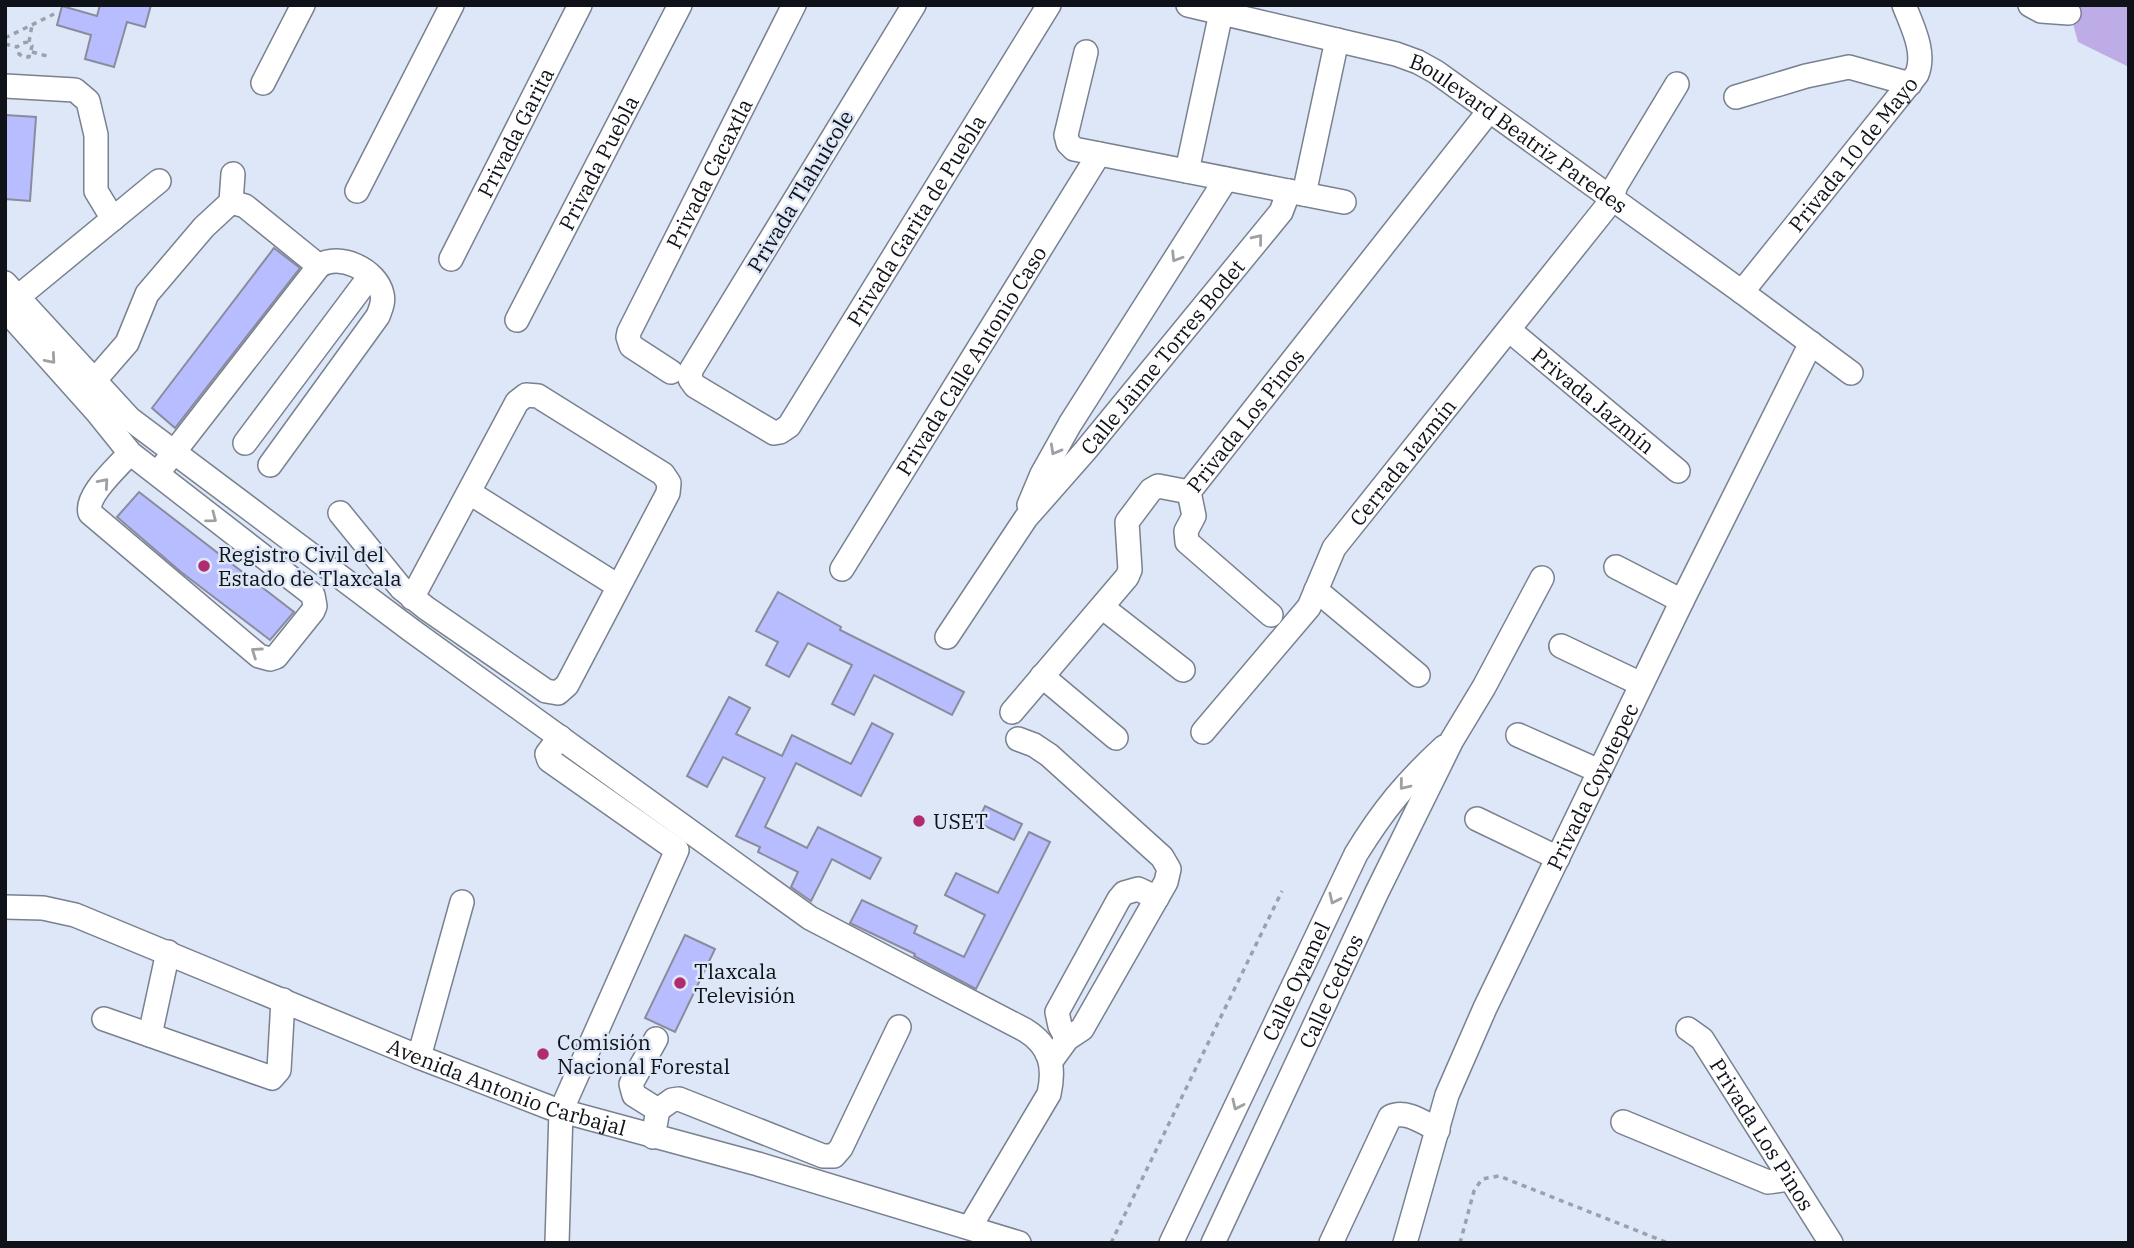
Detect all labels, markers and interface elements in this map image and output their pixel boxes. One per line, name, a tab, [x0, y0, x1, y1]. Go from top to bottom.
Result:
street label: Boulevard Beatriz Paredes	[1406, 46, 1633, 219]
street label: Privada Garita	[471, 63, 560, 202]
street label: Privada 10 de Mayo	[1782, 70, 1924, 238]
street label: Privada Puebla	[552, 91, 645, 235]
street label: Privada Cacaxtla	[659, 94, 759, 253]
street label: Privada Tlahuicole	[740, 105, 860, 277]
street label: Privada Garita de Puebla	[840, 109, 992, 331]
one-way arrow	[1250, 235, 1263, 247]
street label: Privada Calle Antonio Caso	[889, 241, 1053, 481]
one-way arrow	[1171, 249, 1184, 262]
street label: Calle Jaime Torres Bodet	[1074, 253, 1251, 460]
street label: Privada Jazmín	[1526, 341, 1661, 460]
street label: Privada Los Pinos	[1180, 343, 1310, 498]
one-way arrow	[43, 351, 55, 364]
street label: Cerrada Jazmín	[1343, 393, 1462, 532]
one-way arrow	[1050, 442, 1064, 455]
one-way arrow	[96, 478, 108, 491]
one-way arrow	[205, 509, 217, 522]
place label: Registro Civil del Estado de Tlaxcala	[218, 540, 402, 592]
marker: Registro Civil del Estado de Tlaxcala	[196, 558, 212, 574]
one-way arrow	[251, 648, 264, 660]
street label: Privada Coyotepec	[1540, 698, 1645, 875]
one-way arrow	[1400, 777, 1412, 790]
place label: USET	[933, 807, 988, 835]
marker: USET	[911, 813, 927, 829]
one-way arrow	[1329, 892, 1343, 904]
street label: Calle Oyamel	[1255, 917, 1336, 1045]
street label: Calle Cedros	[1292, 930, 1369, 1053]
place label: Tlaxcala Televisión	[694, 957, 796, 1009]
marker: Tlaxcala Televisión	[672, 975, 688, 991]
place label: Comisión Nacional Forestal	[557, 1028, 730, 1080]
street label: Avenida Antonio Carbajal	[383, 1032, 629, 1142]
marker: Comisión Nacional Forestal	[535, 1046, 551, 1062]
street label: Privada Los Pinos	[1704, 1053, 1821, 1216]
one-way arrow	[1231, 1098, 1245, 1110]

